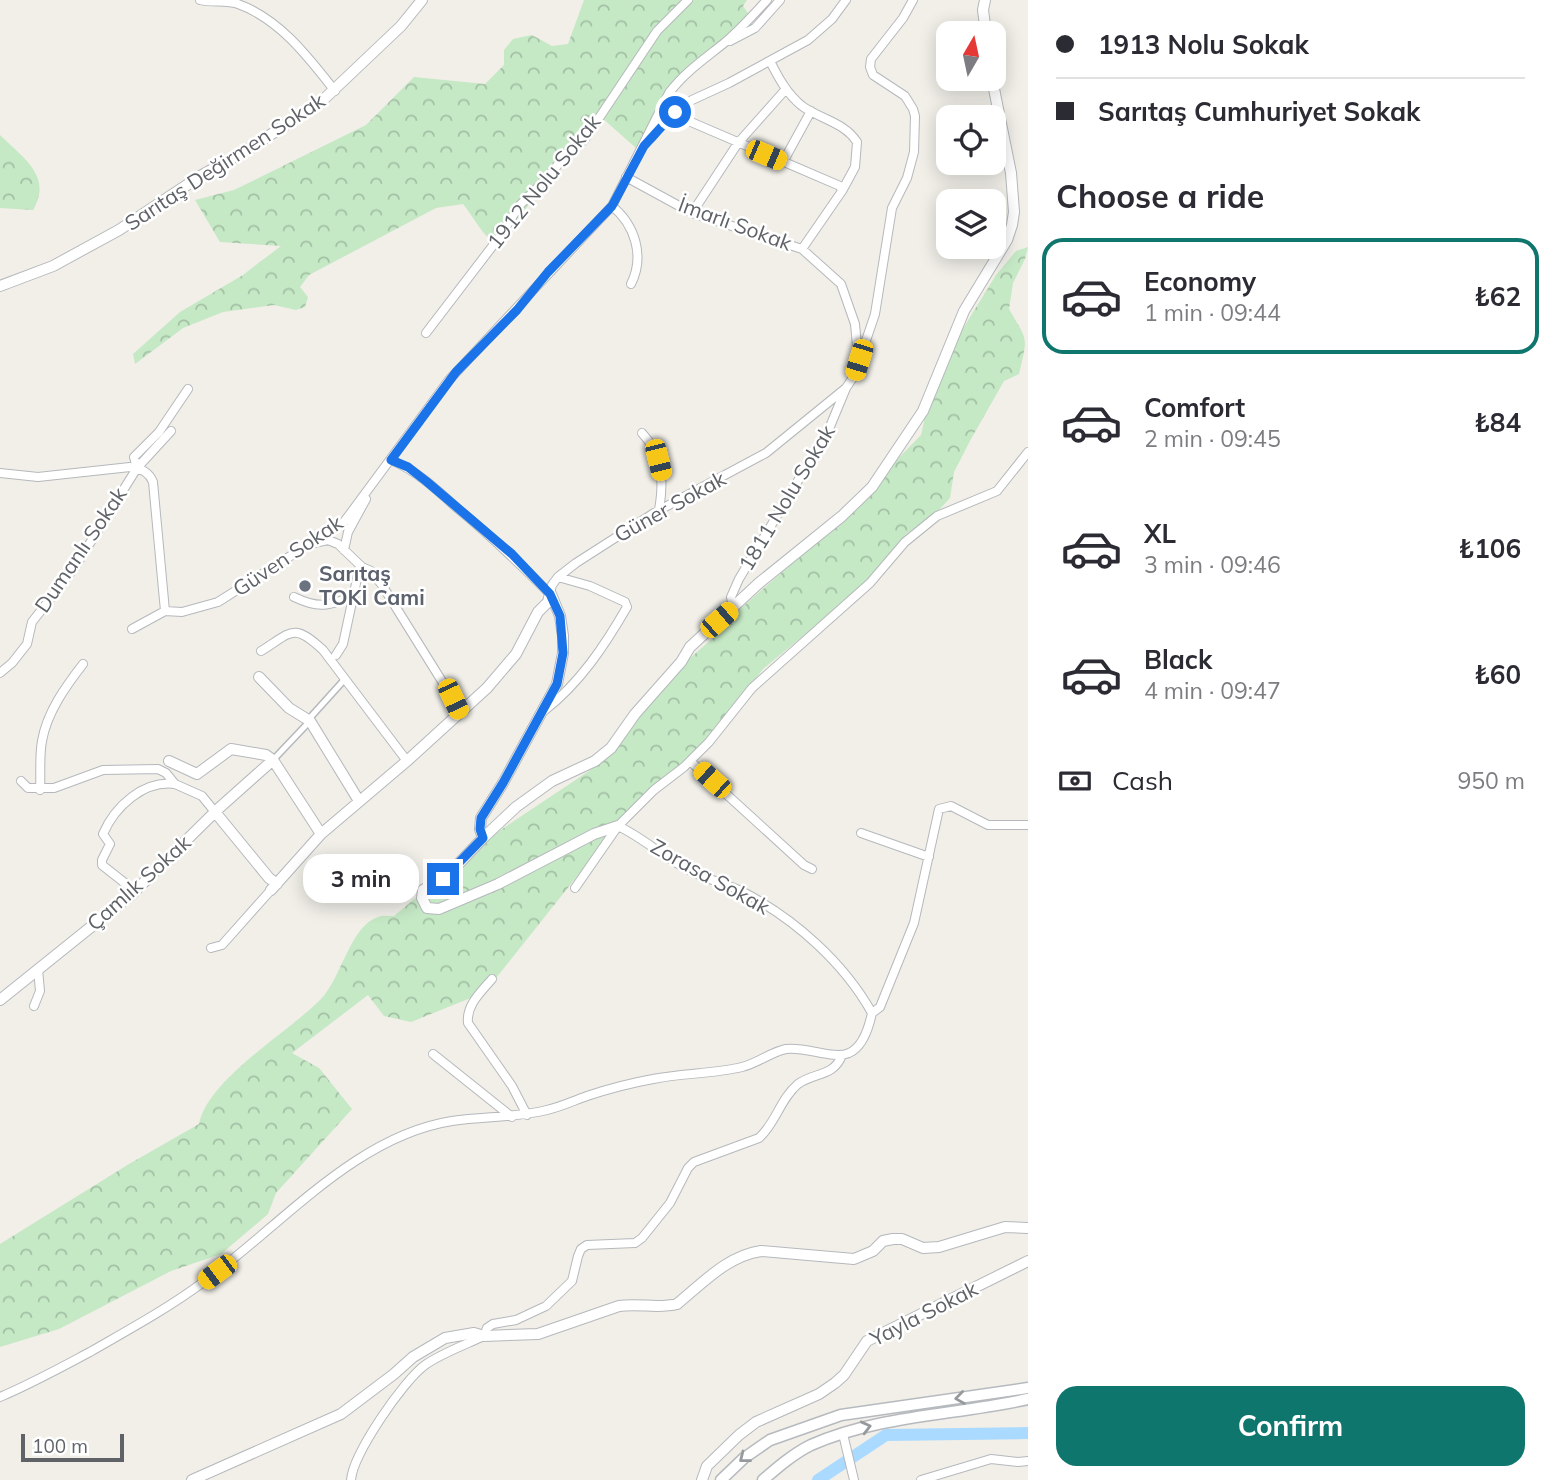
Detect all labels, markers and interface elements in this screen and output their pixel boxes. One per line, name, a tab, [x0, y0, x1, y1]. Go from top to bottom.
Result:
north arrow	[936, 21, 1006, 91]
map controls	[936, 21, 1006, 259]
text: 1913 Nolu Sokak	[1098, 28, 1309, 61]
street label: Sarıtaş Değirmen Sokak	[119, 87, 330, 236]
text: Sarıtaş Cumhuriyet Sokak	[1098, 95, 1420, 128]
route start	[659, 96, 691, 128]
button: locate	[936, 105, 1006, 175]
street label: 1912 Nolu Sokak	[481, 109, 605, 254]
car	[743, 137, 790, 173]
text: Choose a ride	[1056, 176, 1264, 216]
button: layers	[936, 189, 1006, 259]
street label: İmarlı Sokak	[675, 191, 796, 256]
icon: car	[1060, 265, 1123, 328]
text: Economy	[1144, 265, 1256, 298]
text: ₺62	[1474, 280, 1521, 313]
text: 1 min · 09:44	[1144, 298, 1281, 327]
car	[843, 337, 876, 383]
icon: car	[1060, 391, 1123, 454]
text: Comfort	[1144, 391, 1245, 424]
text: ₺84	[1474, 406, 1521, 439]
street label: 1811 Nolu Sokak	[732, 420, 840, 575]
text: 2 min · 09:45	[1144, 424, 1281, 453]
car	[643, 437, 674, 483]
street label: Güner Sokak	[609, 465, 730, 547]
street label: Dumanlı Sokak	[29, 482, 132, 617]
street label: Güven Sokak	[228, 509, 347, 601]
icon: car	[1060, 517, 1123, 580]
text: XL	[1144, 517, 1176, 550]
text: ₺106	[1459, 532, 1521, 565]
text: 3 min · 09:46	[1144, 550, 1281, 579]
place label: Sarıtaş TOKİ Cami	[319, 560, 425, 610]
marker: Sarıtaş TOKİ Cami	[297, 578, 313, 594]
car	[697, 598, 742, 642]
icon: car	[1060, 643, 1123, 706]
text: Black	[1144, 643, 1212, 676]
text: ₺60	[1474, 658, 1521, 691]
car	[435, 676, 472, 722]
text: 4 min · 09:47	[1144, 676, 1281, 705]
car	[690, 758, 735, 802]
icon: cash	[1056, 762, 1094, 800]
text: Cash	[1112, 764, 1173, 797]
text: 950 m	[1457, 766, 1525, 795]
street label: Çamlık Sokak	[81, 829, 196, 936]
street label: Zorasa Sokak	[646, 833, 775, 920]
callout: 3 min	[303, 854, 418, 903]
route end	[427, 863, 459, 895]
text: 3 min	[331, 864, 391, 893]
car	[194, 1251, 241, 1293]
street label: Yayla Sokak	[865, 1275, 982, 1352]
button: Confirm	[1056, 1386, 1525, 1466]
one-way arrow	[955, 1390, 966, 1405]
one-way arrow	[860, 1421, 872, 1435]
scale bar	[21, 1431, 124, 1463]
text: 100 m	[32, 1434, 88, 1458]
one-way arrow	[740, 1450, 752, 1463]

